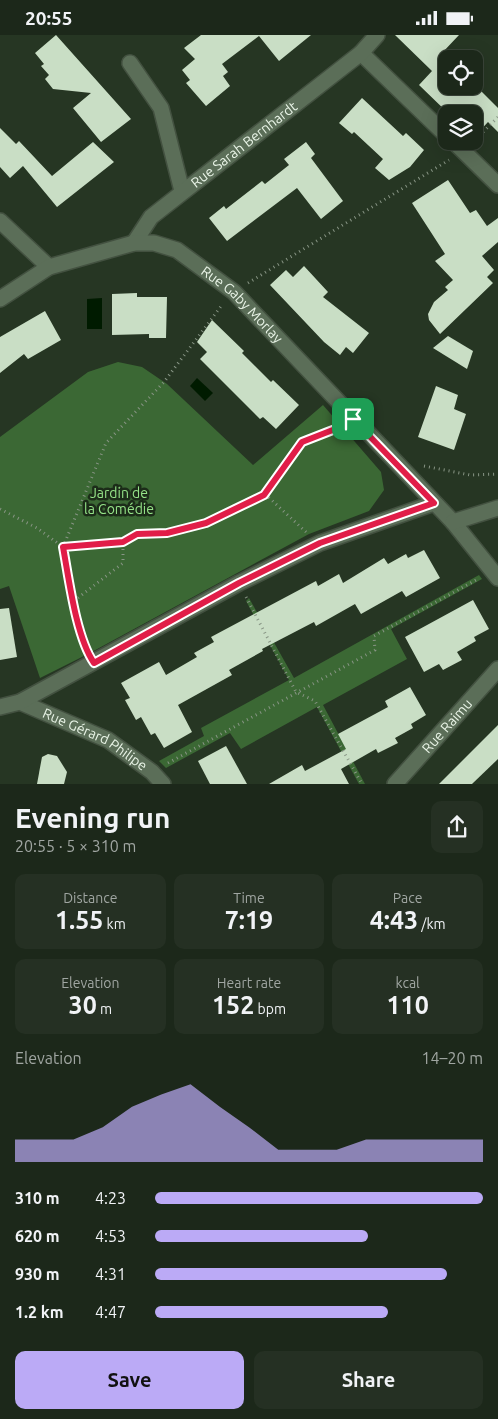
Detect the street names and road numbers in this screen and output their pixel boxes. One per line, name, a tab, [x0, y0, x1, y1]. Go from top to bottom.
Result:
street label: Rue Sarah Bernhardt	[188, 98, 301, 191]
street label: Rue Gaby Morlay	[198, 263, 286, 346]
street label: Rue Raimu	[419, 696, 475, 756]
street label: Rue Gérard Philipe	[40, 705, 150, 774]

